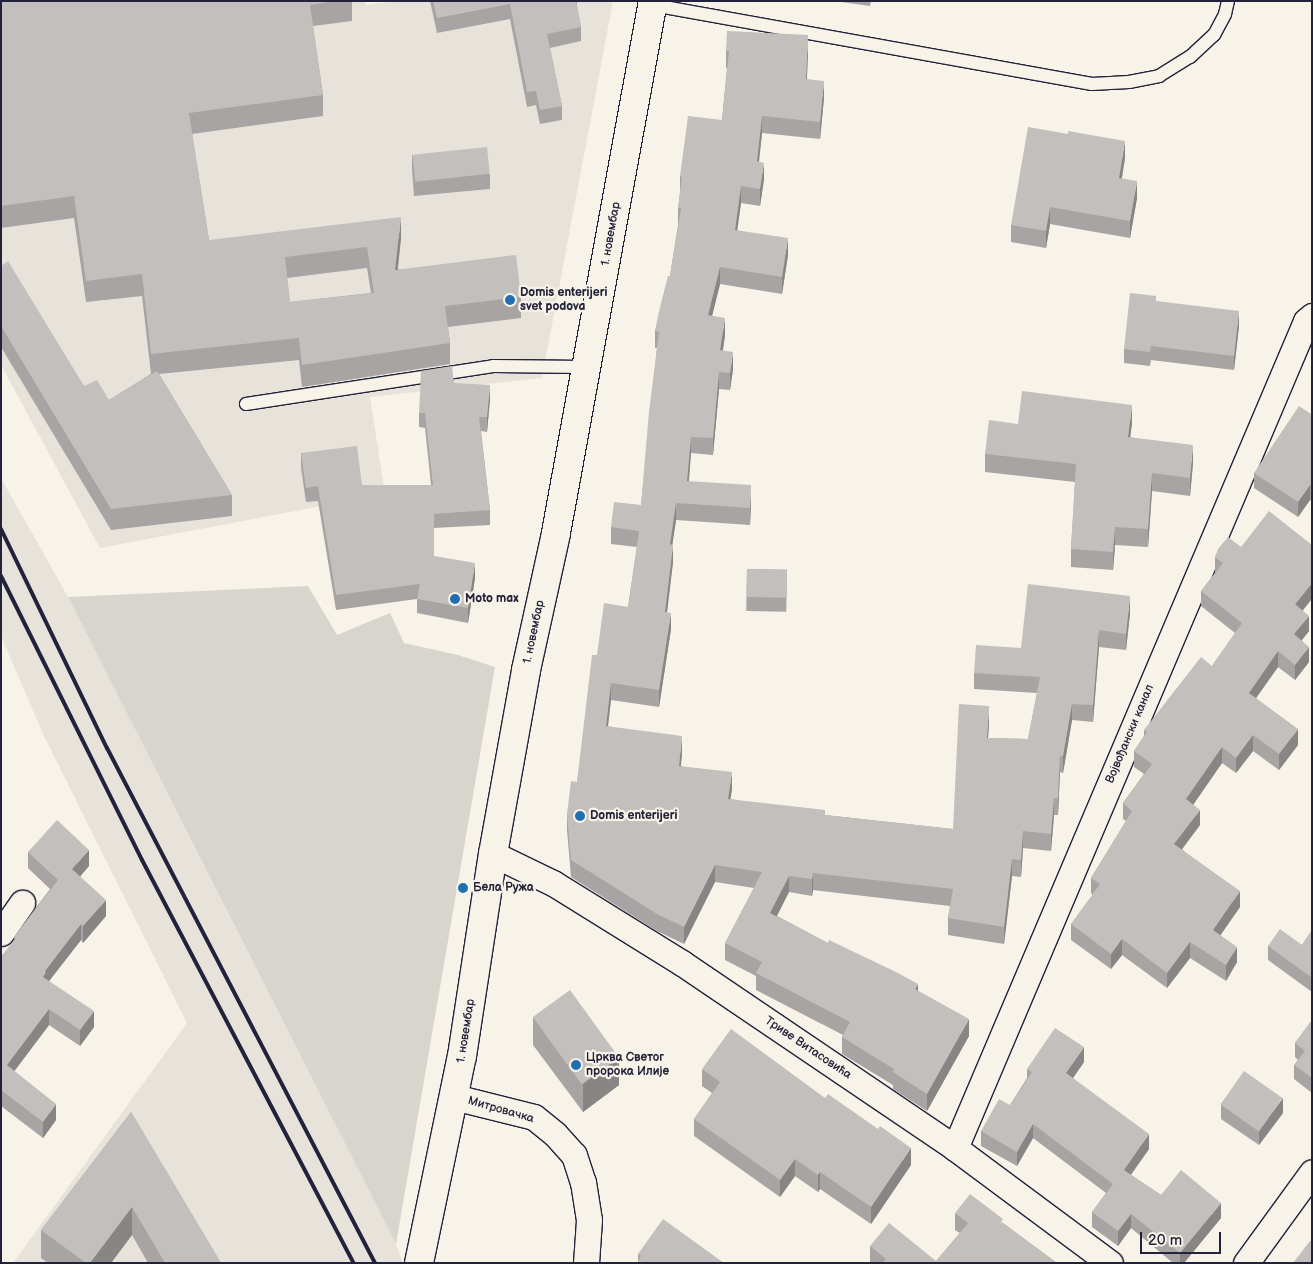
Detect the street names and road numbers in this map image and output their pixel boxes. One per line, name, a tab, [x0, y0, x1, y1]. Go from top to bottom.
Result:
street label: 1. новембар	[598, 201, 624, 267]
street label: 1. новембар	[520, 599, 548, 665]
street label: Војвођански канал	[1103, 683, 1157, 785]
street label: 1. новембар	[454, 998, 478, 1064]
street label: Триве Витасовића	[762, 1014, 854, 1082]
street label: Митровачка	[466, 1094, 536, 1126]

